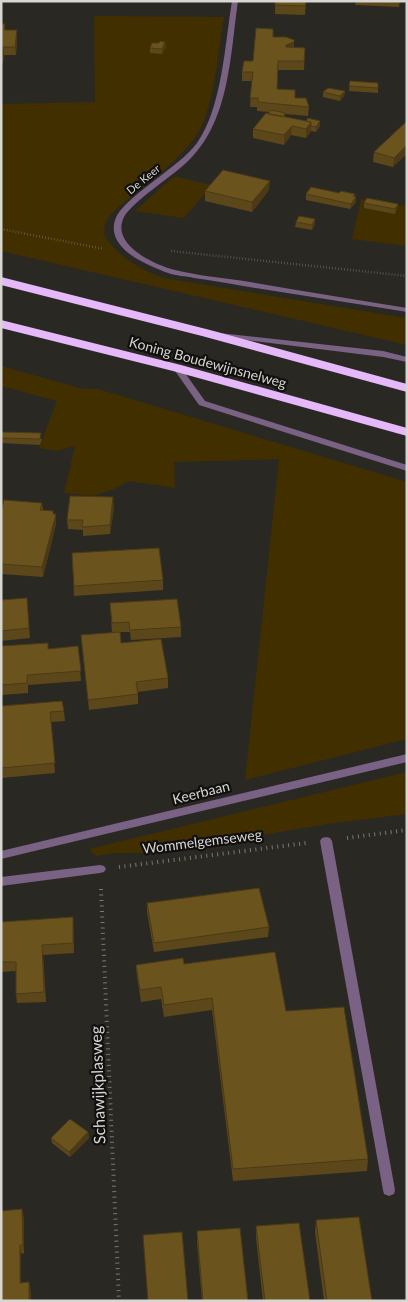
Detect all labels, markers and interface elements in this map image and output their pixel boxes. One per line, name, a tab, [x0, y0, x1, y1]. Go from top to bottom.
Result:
street label: De Keer	[124, 162, 162, 196]
street label: Koning Boudewijnsnelweg	[128, 333, 288, 391]
street label: Keerbaan	[171, 777, 231, 807]
street label: Wommelgemseweg	[141, 825, 263, 857]
street label: Schawijkplasweg	[85, 1026, 109, 1144]

